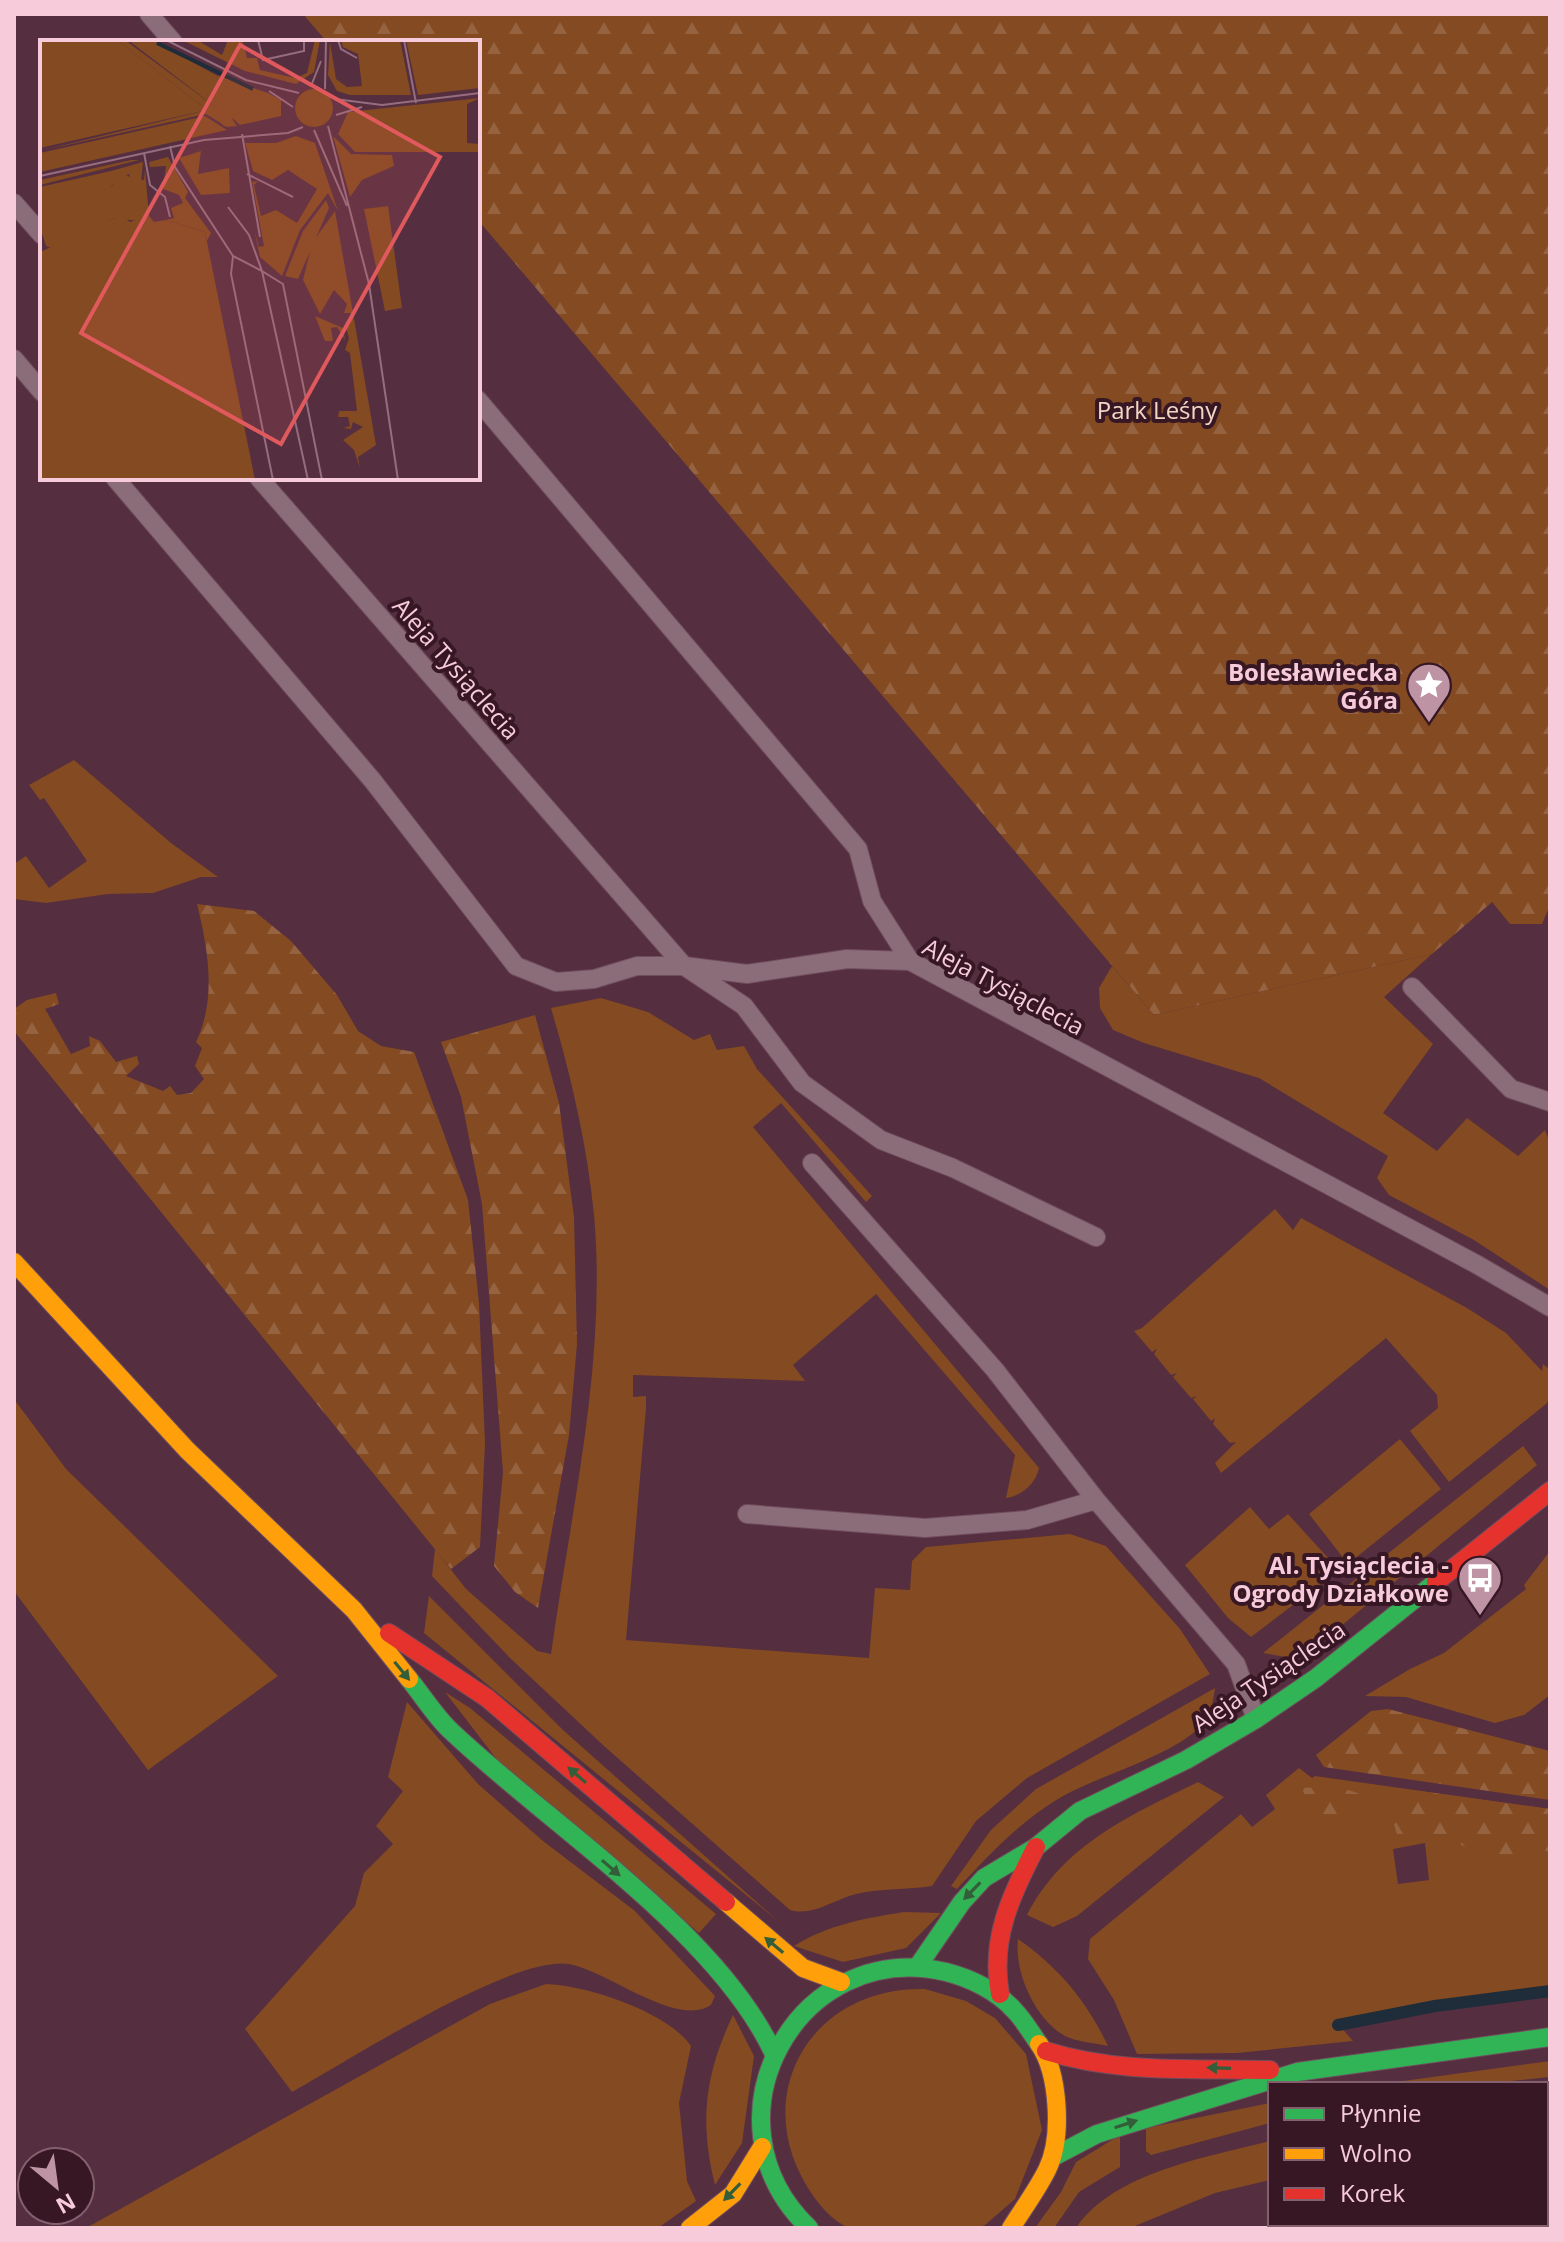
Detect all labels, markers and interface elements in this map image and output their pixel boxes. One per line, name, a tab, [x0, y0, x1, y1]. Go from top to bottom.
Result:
inset map	[40, 40, 480, 480]
park label: Park Leśny	[1097, 393, 1218, 426]
street label: Aleja Tysiąclecia	[386, 590, 528, 746]
place label: Bolesławiecka Góra	[1228, 655, 1398, 716]
place icon: Bolesławiecka Góra	[1405, 661, 1453, 724]
street label: Aleja Tysiąclecia	[918, 930, 1090, 1042]
place label: Al. Tysiąclecia - Ogrody Działkowe	[1232, 1548, 1449, 1609]
bus stop icon: Al. Tysiąclecia - Ogrody Działkowe	[1456, 1554, 1504, 1617]
street label: Aleja Tysiąclecia	[1185, 1612, 1351, 1740]
one-way arrow	[394, 1661, 410, 1681]
one-way arrow	[567, 1767, 587, 1784]
one-way arrow	[600, 1859, 620, 1876]
one-way arrow	[963, 1881, 982, 1900]
one-way arrow	[764, 1937, 784, 1954]
one-way arrow	[1206, 2061, 1231, 2074]
legend	[1268, 2082, 1548, 2226]
text: Płynnie	[1340, 2096, 1422, 2129]
one-way arrow	[1114, 2117, 1138, 2130]
text: Wolno	[1340, 2136, 1412, 2169]
north arrow	[16, 2146, 96, 2226]
text: Korek	[1340, 2176, 1405, 2209]
one-way arrow	[723, 2182, 741, 2201]
text: N	[51, 2187, 81, 2222]

